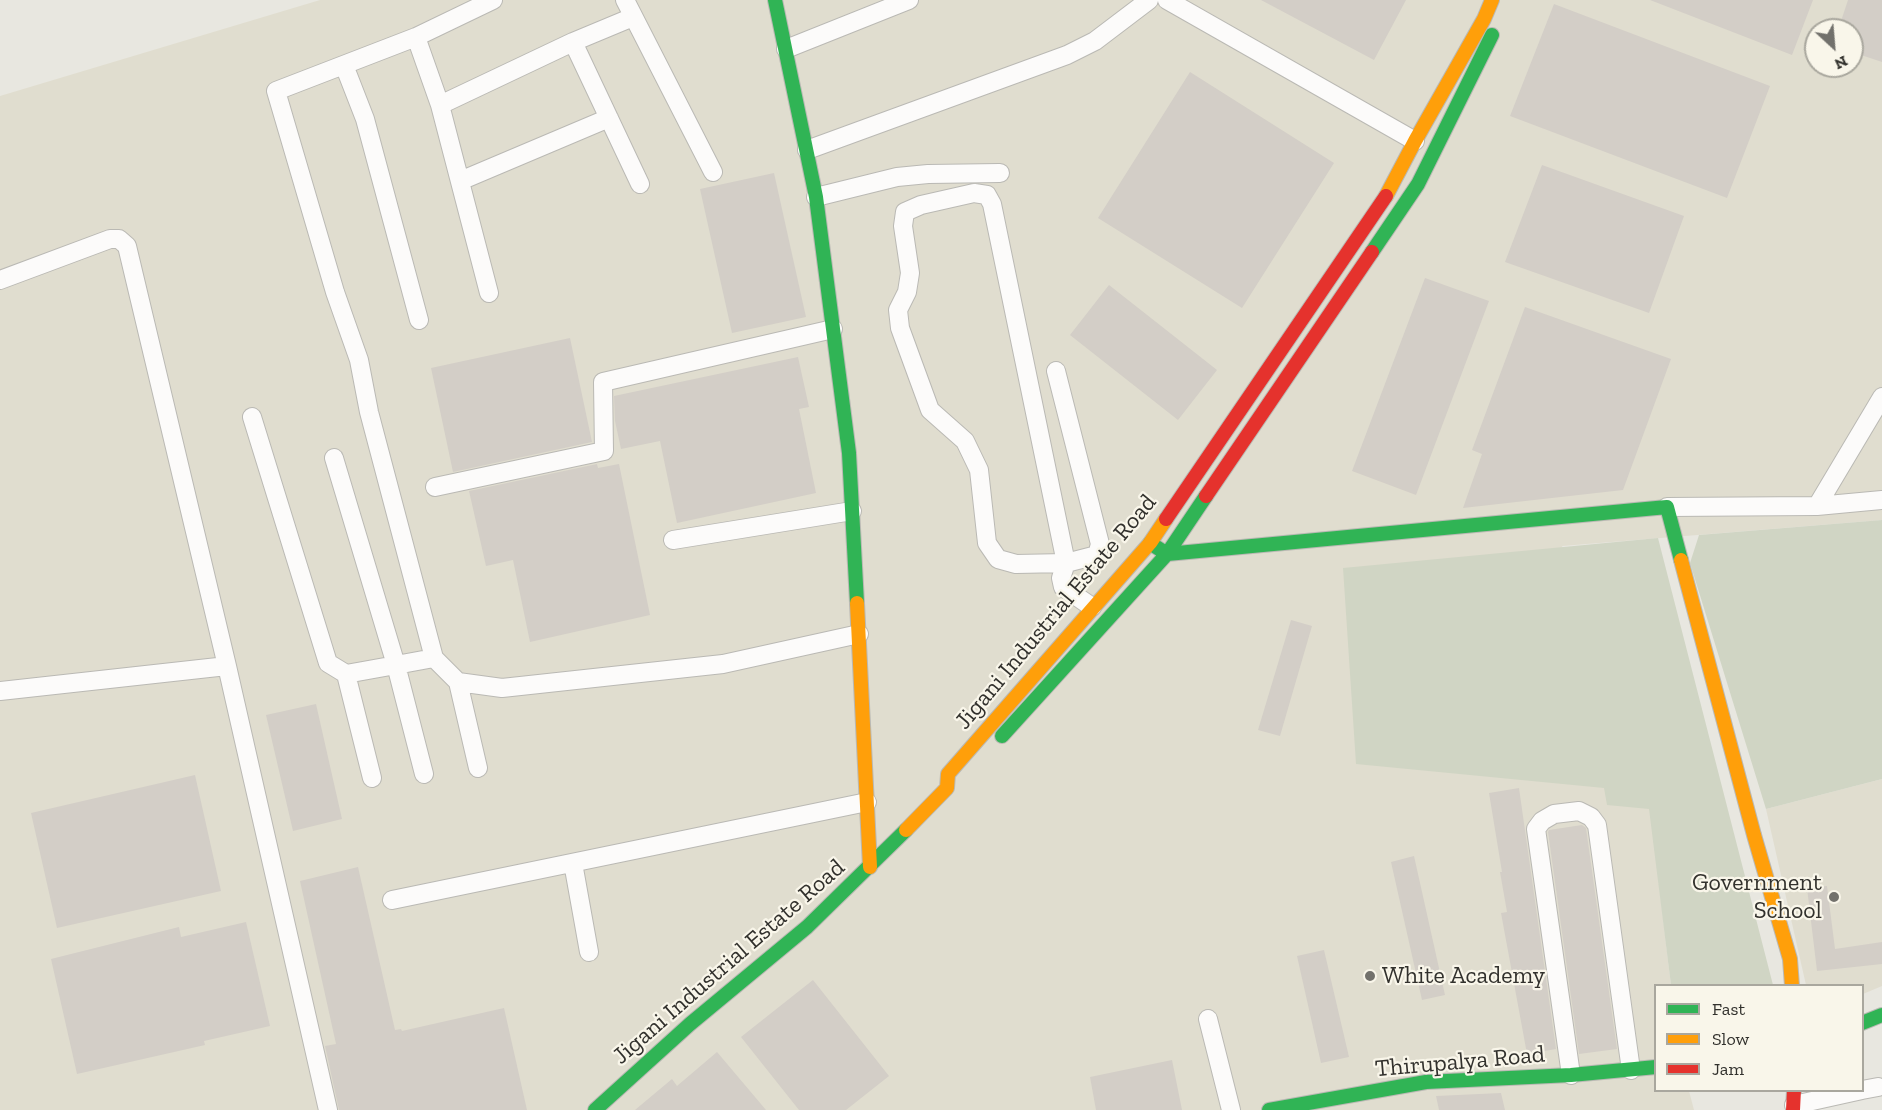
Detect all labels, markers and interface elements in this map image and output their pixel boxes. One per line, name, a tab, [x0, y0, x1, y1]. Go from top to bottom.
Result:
north arrow	[1804, 18, 1864, 78]
text: N	[1832, 52, 1851, 74]
street label: Jigani Industrial Estate Road	[949, 489, 1163, 735]
street label: Jigani Industrial Estate Road	[607, 853, 851, 1071]
place label: Government School	[1692, 869, 1822, 925]
marker: Government School	[1827, 890, 1841, 904]
place label: White Academy	[1382, 962, 1545, 990]
marker: White Academy	[1363, 969, 1377, 983]
legend	[1654, 984, 1864, 1092]
text: Fast	[1712, 998, 1745, 1020]
text: Slow	[1712, 1028, 1749, 1050]
street label: Thirupalya Road	[1374, 1040, 1546, 1084]
text: Jam	[1712, 1058, 1744, 1080]

